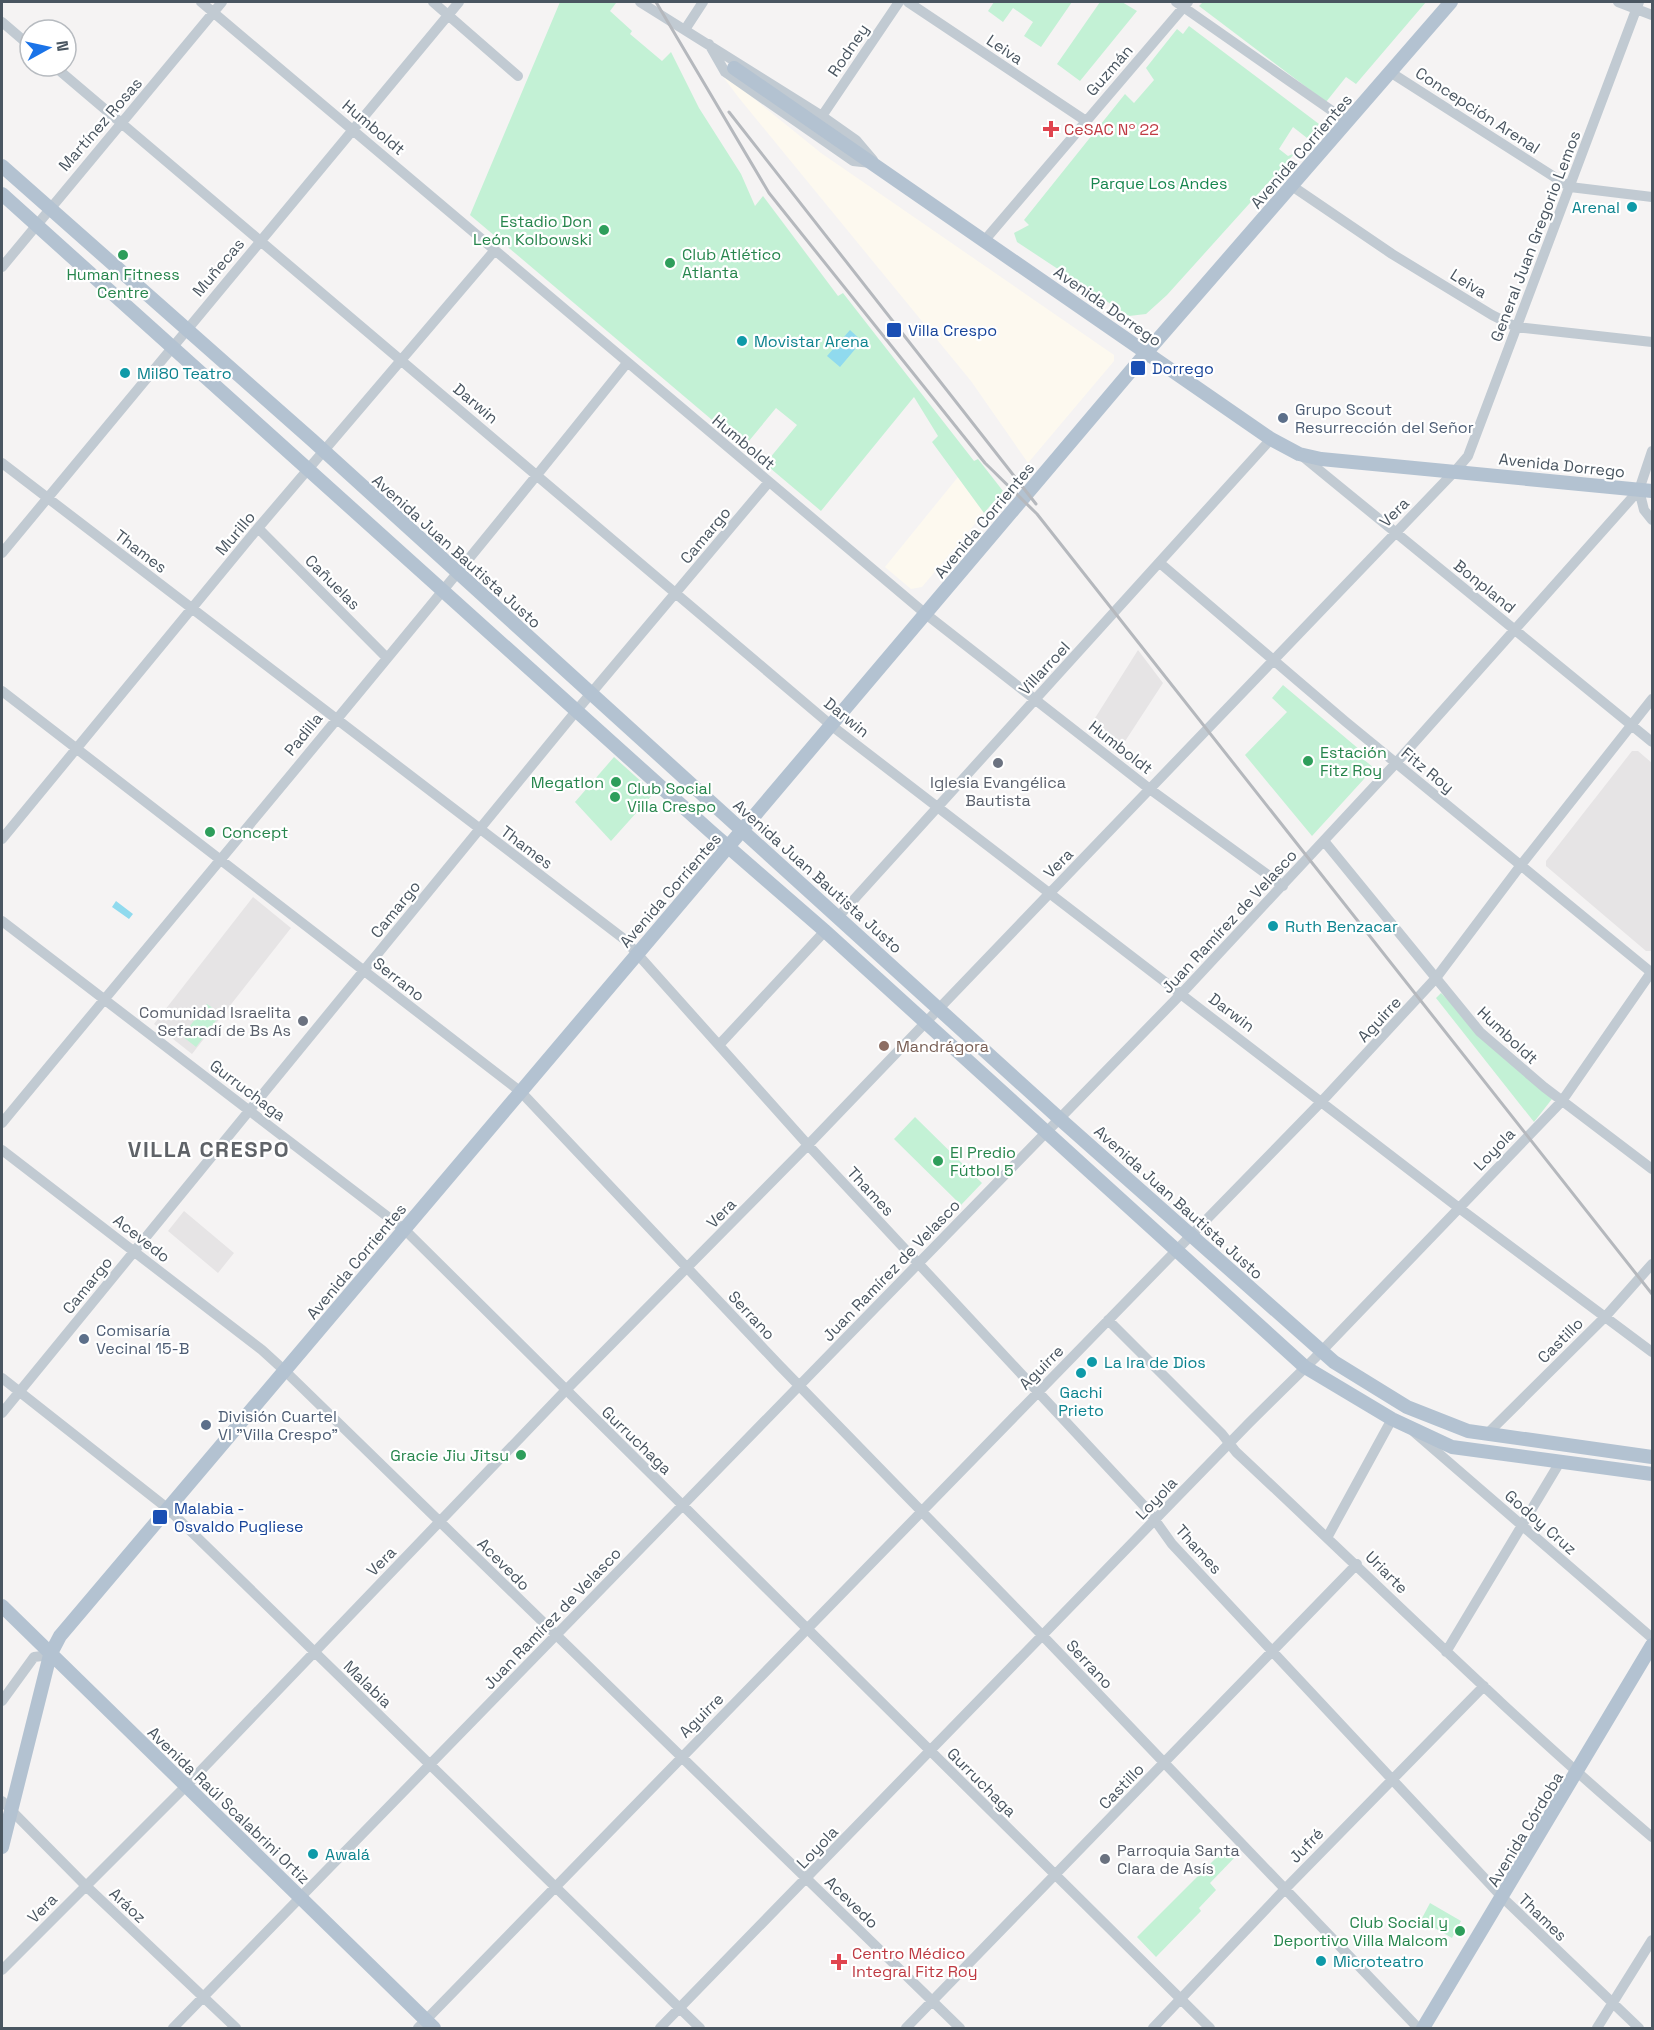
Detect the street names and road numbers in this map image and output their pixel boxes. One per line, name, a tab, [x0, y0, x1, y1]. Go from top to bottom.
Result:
street label: Rodney	[823, 20, 874, 81]
street label: Leiva	[982, 30, 1027, 69]
street label: Guzmán	[1081, 40, 1137, 100]
street label: Concepción Arenal	[1411, 62, 1544, 159]
street label: Martínez Rosas	[54, 73, 147, 176]
street label: Avenida Corrientes	[1246, 90, 1357, 213]
street label: Humboldt	[338, 95, 409, 160]
street label: General Juan Gregorio Lemos	[1485, 128, 1585, 345]
street label: Muñecas	[188, 234, 249, 301]
street label: Avenida Dorrego	[1050, 261, 1166, 351]
street label: Leiva	[1446, 264, 1491, 303]
street label: Darwin	[449, 379, 502, 428]
street label: Humboldt	[708, 410, 779, 475]
street label: Avenida Dorrego	[1498, 448, 1626, 483]
street label: Avenida Corrientes	[930, 458, 1039, 583]
street label: Avenida Juan Bautista Justo	[368, 470, 546, 633]
street label: Vera	[1375, 493, 1414, 532]
street label: Camargo	[675, 502, 735, 568]
street label: Murillo	[211, 507, 260, 560]
street label: Thames	[110, 525, 171, 578]
street label: Cañuelas	[301, 550, 365, 614]
street label: Bonpland	[1449, 555, 1520, 618]
street label: Villarroel	[1014, 637, 1075, 700]
street label: Darwin	[820, 693, 874, 742]
street label: Padilla	[280, 708, 327, 760]
street label: Humboldt	[1084, 716, 1157, 779]
street label: Fitz Roy	[1397, 743, 1458, 798]
street label: Avenida Juan Bautista Justo	[729, 795, 907, 958]
street label: Thames	[496, 821, 557, 874]
street label: Avenida Corrientes	[615, 829, 726, 952]
street label: Vera	[1039, 844, 1078, 883]
street label: Juan Ramírez de Velasco	[1157, 845, 1302, 998]
street label: Camargo	[366, 876, 425, 942]
street label: Serrano	[369, 953, 429, 1006]
street label: Darwin	[1204, 988, 1259, 1037]
street label: Aguirre	[1353, 992, 1406, 1047]
street label: Humboldt	[1473, 1002, 1543, 1069]
street label: Gurruchaga	[205, 1055, 290, 1126]
street label: Avenida Juan Bautista Justo	[1090, 1121, 1268, 1284]
street label: Loyola	[1469, 1124, 1520, 1175]
street label: Thames	[842, 1162, 899, 1220]
street label: Vera	[702, 1194, 741, 1233]
street label: Juan Ramírez de Velasco	[818, 1195, 965, 1346]
street label: Avenida Corrientes	[302, 1199, 411, 1324]
street label: Acevedo	[109, 1210, 174, 1267]
street label: Camargo	[58, 1252, 117, 1318]
street label: Serrano	[724, 1286, 780, 1344]
street label: Castillo	[1533, 1313, 1588, 1368]
street label: Aguirre	[1014, 1340, 1068, 1394]
street label: Gurruchaga	[597, 1402, 676, 1479]
street label: Loyola	[1131, 1473, 1182, 1524]
street label: Godoy Cruz	[1500, 1485, 1581, 1559]
street label: Thames	[1171, 1520, 1227, 1579]
street label: Acevedo	[473, 1533, 535, 1595]
street label: Vera	[362, 1542, 401, 1581]
street label: Juan Ramírez de Velasco	[479, 1543, 626, 1694]
street label: Uriarte	[1361, 1546, 1413, 1598]
street label: Serrano	[1062, 1635, 1118, 1693]
street label: Malabia	[339, 1656, 396, 1713]
street label: Aguirre	[674, 1688, 728, 1742]
street label: Avenida Raúl Scalabrini Ortiz	[143, 1722, 314, 1889]
street label: Gurruchaga	[942, 1743, 1021, 1822]
street label: Castillo	[1094, 1759, 1149, 1814]
street label: Avenida Córdoba	[1483, 1768, 1568, 1891]
street label: Loyola	[792, 1822, 843, 1873]
street label: Jufré	[1285, 1823, 1328, 1867]
street label: Acevedo	[820, 1872, 883, 1933]
street label: Aráoz	[105, 1883, 150, 1928]
street label: Vera	[23, 1889, 62, 1928]
street label: Thames	[1514, 1889, 1572, 1946]

